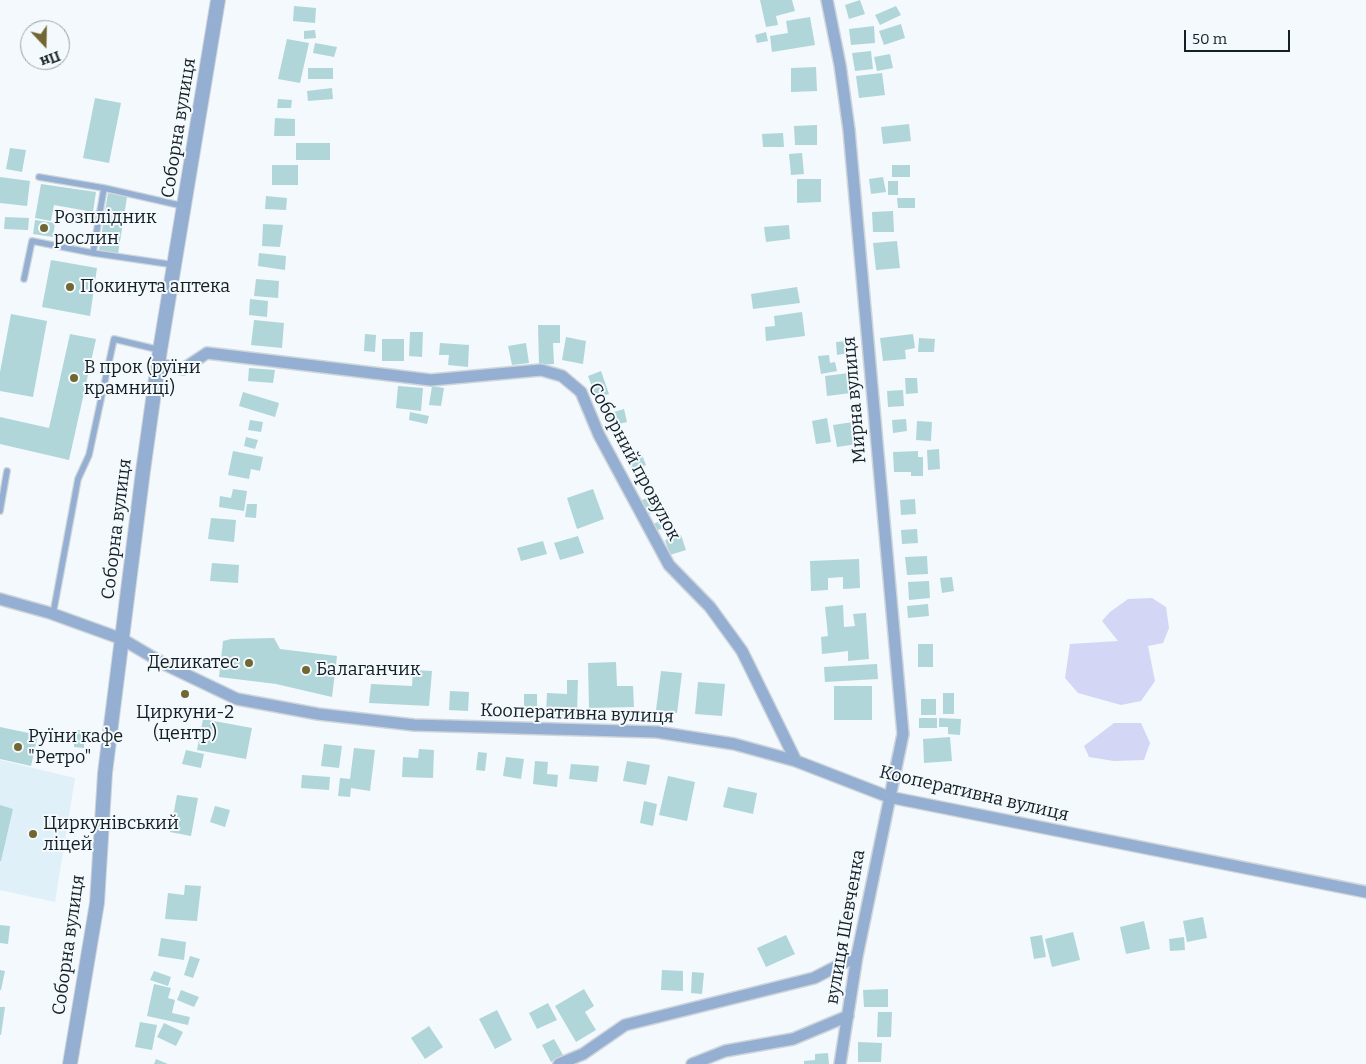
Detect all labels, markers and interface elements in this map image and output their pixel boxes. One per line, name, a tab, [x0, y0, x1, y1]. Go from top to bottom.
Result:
north arrow	[20, 20, 70, 70]
scale bar	[1186, 20, 1292, 52]
text: 50 m	[1192, 30, 1227, 48]
text: Пн	[38, 47, 63, 70]
street label: Соборна вулиця	[157, 56, 201, 200]
place label: Розплідник рослин	[54, 207, 157, 250]
marker: Розплідник рослин	[38, 222, 50, 234]
place label: Покинута аптека	[80, 276, 230, 298]
marker: Покинута аптека	[64, 281, 76, 293]
street label: Мирна вулиця	[839, 336, 871, 464]
place label: В прок (руїни крамниці)	[84, 357, 201, 399]
marker: В прок (руїни крамниці)	[68, 372, 80, 384]
street label: Соборний провулок	[583, 379, 685, 545]
street label: Соборна вулиця	[98, 457, 136, 601]
place label: Деликатес	[148, 652, 239, 674]
marker: Деликатес	[243, 657, 255, 669]
place label: Балаганчик	[316, 659, 421, 681]
marker: Балаганчик	[300, 664, 312, 676]
marker: Циркуни-2 (центр)	[179, 688, 191, 700]
street label: Кооперативна вулиця	[480, 700, 674, 728]
place label: Циркуни-2 (центр)	[136, 702, 234, 744]
place label: Руїни кафе "Ретро"	[28, 726, 123, 769]
marker: Руїни кафе "Ретро"	[12, 741, 24, 753]
street label: Кооперативна вулиця	[877, 762, 1071, 826]
place label: Циркунівський ліцей	[43, 813, 179, 856]
marker: Циркунівський ліцей	[27, 828, 39, 840]
street label: вулиця Шевченка	[822, 848, 870, 1006]
street label: Соборна вулиця	[48, 873, 90, 1017]

